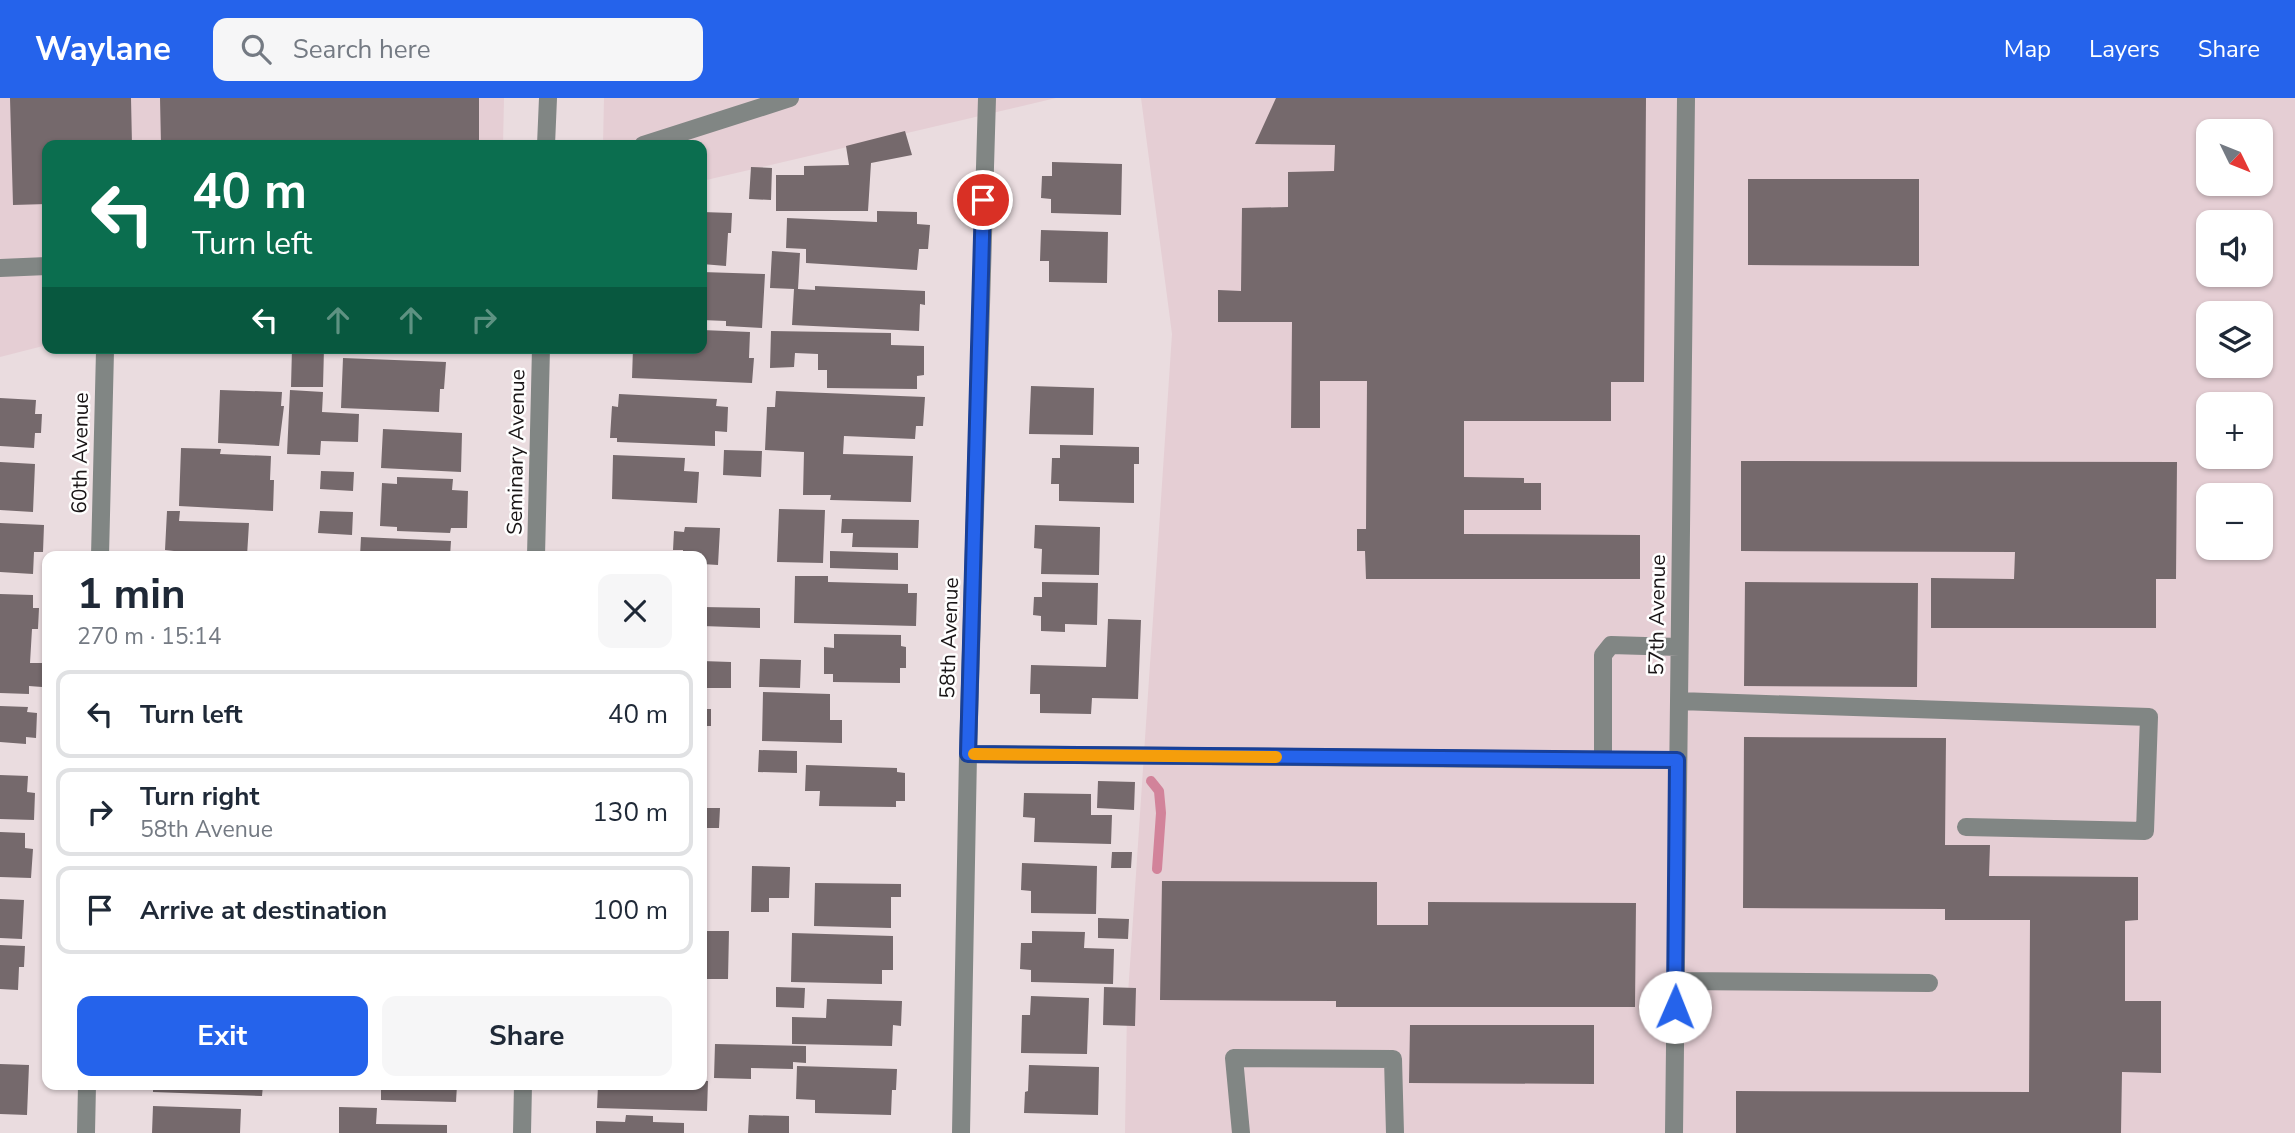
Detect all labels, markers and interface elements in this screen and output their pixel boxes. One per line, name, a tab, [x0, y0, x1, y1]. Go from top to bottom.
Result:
search box	[213, 18, 703, 81]
text: Waylane	[35, 27, 171, 72]
icon: search	[237, 30, 275, 68]
text: Search here	[293, 32, 431, 67]
text: Map	[2004, 33, 2051, 65]
text: Layers	[2089, 33, 2160, 65]
text: Share	[2198, 33, 2260, 65]
north arrow	[2196, 119, 2273, 196]
map controls	[2196, 119, 2273, 560]
text: 40 m	[192, 158, 307, 225]
icon: left	[77, 168, 168, 259]
pin	[953, 170, 1013, 230]
icon: arrive	[964, 181, 1002, 219]
button: sound	[2196, 210, 2273, 287]
text: Turn left	[192, 222, 312, 265]
icon: left	[246, 301, 284, 339]
icon: ahead	[319, 301, 357, 339]
icon: ahead	[392, 301, 430, 339]
icon: right	[465, 301, 503, 339]
button: layers	[2196, 301, 2273, 378]
street label: Seminary Avenue	[501, 369, 531, 535]
street label: 60th Avenue	[65, 392, 95, 514]
button: +	[2196, 392, 2273, 469]
button: −	[2196, 483, 2273, 560]
street label: 57th Avenue	[1642, 554, 1672, 676]
text: 1 min	[77, 566, 186, 623]
button: close	[598, 574, 672, 648]
street label: 58th Avenue	[933, 577, 965, 699]
text: 270 m · 15:14	[77, 621, 222, 652]
icon: left	[81, 695, 119, 733]
text: Turn left	[140, 697, 243, 732]
text: 40 m	[608, 697, 668, 732]
text: Turn right	[140, 779, 259, 814]
icon: right	[81, 793, 119, 831]
text: 130 m	[592, 795, 668, 830]
text: 58th Avenue	[140, 814, 273, 845]
icon: arrive	[81, 891, 119, 929]
text: Arrive at destination	[140, 893, 387, 928]
text: 100 m	[592, 893, 668, 928]
position arrow	[1638, 970, 1712, 1044]
button: Exit	[77, 996, 368, 1076]
button: Share	[382, 996, 672, 1076]

